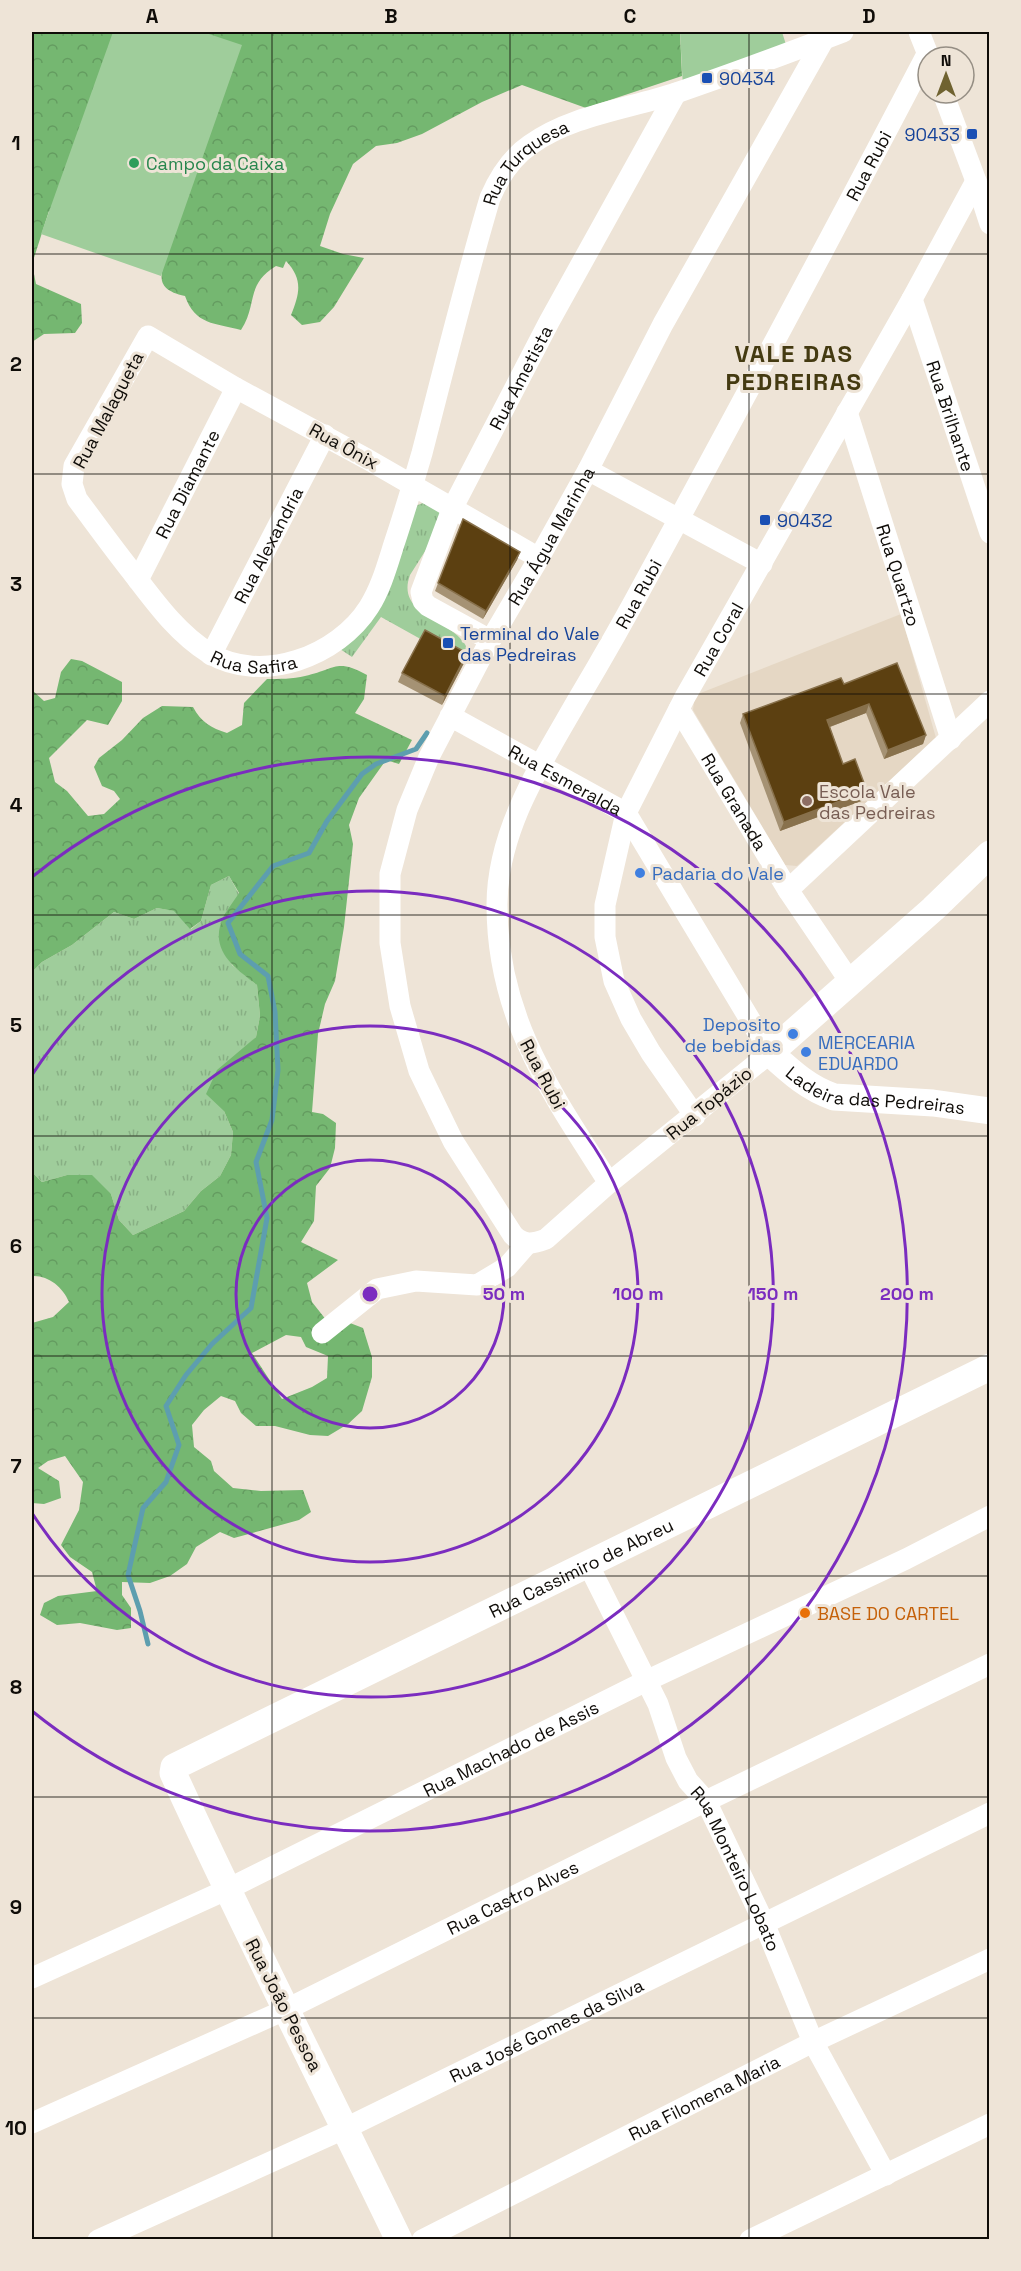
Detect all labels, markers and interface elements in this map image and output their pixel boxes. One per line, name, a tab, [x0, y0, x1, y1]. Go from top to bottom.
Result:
text: A	[146, 3, 159, 29]
text: B	[384, 3, 398, 29]
text: C	[624, 3, 637, 29]
text: D	[862, 3, 876, 29]
north arrow	[916, 45, 976, 105]
text: N	[941, 50, 951, 71]
place label: 90434	[719, 67, 775, 90]
marker: 90434	[700, 71, 714, 85]
street label: Rua Turquesa	[477, 114, 572, 208]
place label: 90433	[904, 123, 960, 146]
street label: Rua Rubi	[840, 127, 896, 205]
marker: 90433	[965, 127, 979, 141]
text: 1	[11, 130, 21, 156]
place label: Campo da Caixa	[146, 152, 284, 175]
marker: Campo da Caixa	[127, 156, 141, 170]
street label: Rua Ametista	[484, 321, 557, 434]
district label: VALE DAS PEDREIRAS	[725, 338, 863, 397]
street label: Rua Malagueta	[68, 348, 148, 472]
text: 2	[10, 351, 22, 377]
street label: Rua Brilhante	[922, 357, 980, 474]
street label: Rua Ônix	[305, 418, 383, 474]
street label: Rua Diamante	[150, 425, 224, 542]
street label: Rua Água Marinha	[502, 462, 599, 609]
street label: Rua Alexandria	[228, 483, 308, 607]
place label: 90432	[777, 509, 833, 532]
marker: 90432	[758, 513, 772, 527]
street label: Rua Quartzo	[872, 521, 926, 629]
street label: Rua Rubi	[610, 555, 666, 633]
text: 3	[10, 571, 22, 597]
street label: Rua Coral	[688, 598, 748, 680]
place label: Terminal do Vale das Pedreiras	[460, 622, 600, 666]
marker: Terminal do Vale das Pedreiras	[441, 636, 455, 650]
street label: Rua Safira	[207, 645, 300, 678]
street label: Rua Esmeralda	[505, 739, 627, 820]
street label: Rua Granada	[697, 749, 773, 854]
place label: Escola Vale das Pedreiras	[819, 780, 936, 824]
text: 4	[10, 792, 23, 818]
marker: Escola Vale das Pedreiras	[800, 794, 814, 808]
place label: Padaria do Vale	[652, 862, 784, 885]
marker: Padaria do Vale	[633, 866, 647, 880]
text: 5	[10, 1012, 22, 1038]
place label: Deposito de bebidas	[685, 1013, 781, 1057]
marker: Deposito de bebidas	[786, 1027, 800, 1041]
place label: MERCEARIA EDUARDO	[818, 1031, 915, 1075]
street label: Rua Rubi	[515, 1035, 571, 1113]
marker: MERCEARIA EDUARDO	[799, 1045, 813, 1059]
street label: Rua Topázio	[661, 1061, 757, 1145]
street label: Ladeira das Pedreiras	[781, 1061, 967, 1119]
text: 6	[10, 1233, 22, 1259]
text: 50 m	[483, 1282, 525, 1305]
text: 100 m	[612, 1282, 664, 1305]
text: 150 m	[748, 1282, 798, 1305]
text: 200 m	[880, 1282, 934, 1305]
centre of rings	[360, 1284, 380, 1304]
text: 7	[10, 1453, 22, 1479]
street label: Rua Cassimiro de Abreu	[485, 1513, 677, 1622]
place label: BASE DO CARTEL	[817, 1602, 959, 1625]
marker: BASE DO CARTEL	[798, 1606, 812, 1620]
text: 8	[10, 1674, 22, 1700]
street label: Rua Machado de Assis	[419, 1695, 602, 1802]
street label: Rua Monteiro Lobato	[686, 1781, 786, 1955]
street label: Rua Castro Alves	[443, 1855, 582, 1939]
text: 9	[10, 1894, 22, 1920]
street label: Rua João Pessoa	[241, 1935, 327, 2075]
street label: Rua José Gomes da Silva	[445, 1973, 647, 2087]
street label: Rua Filomena Maria	[624, 2049, 784, 2145]
text: 10	[5, 2115, 27, 2141]

